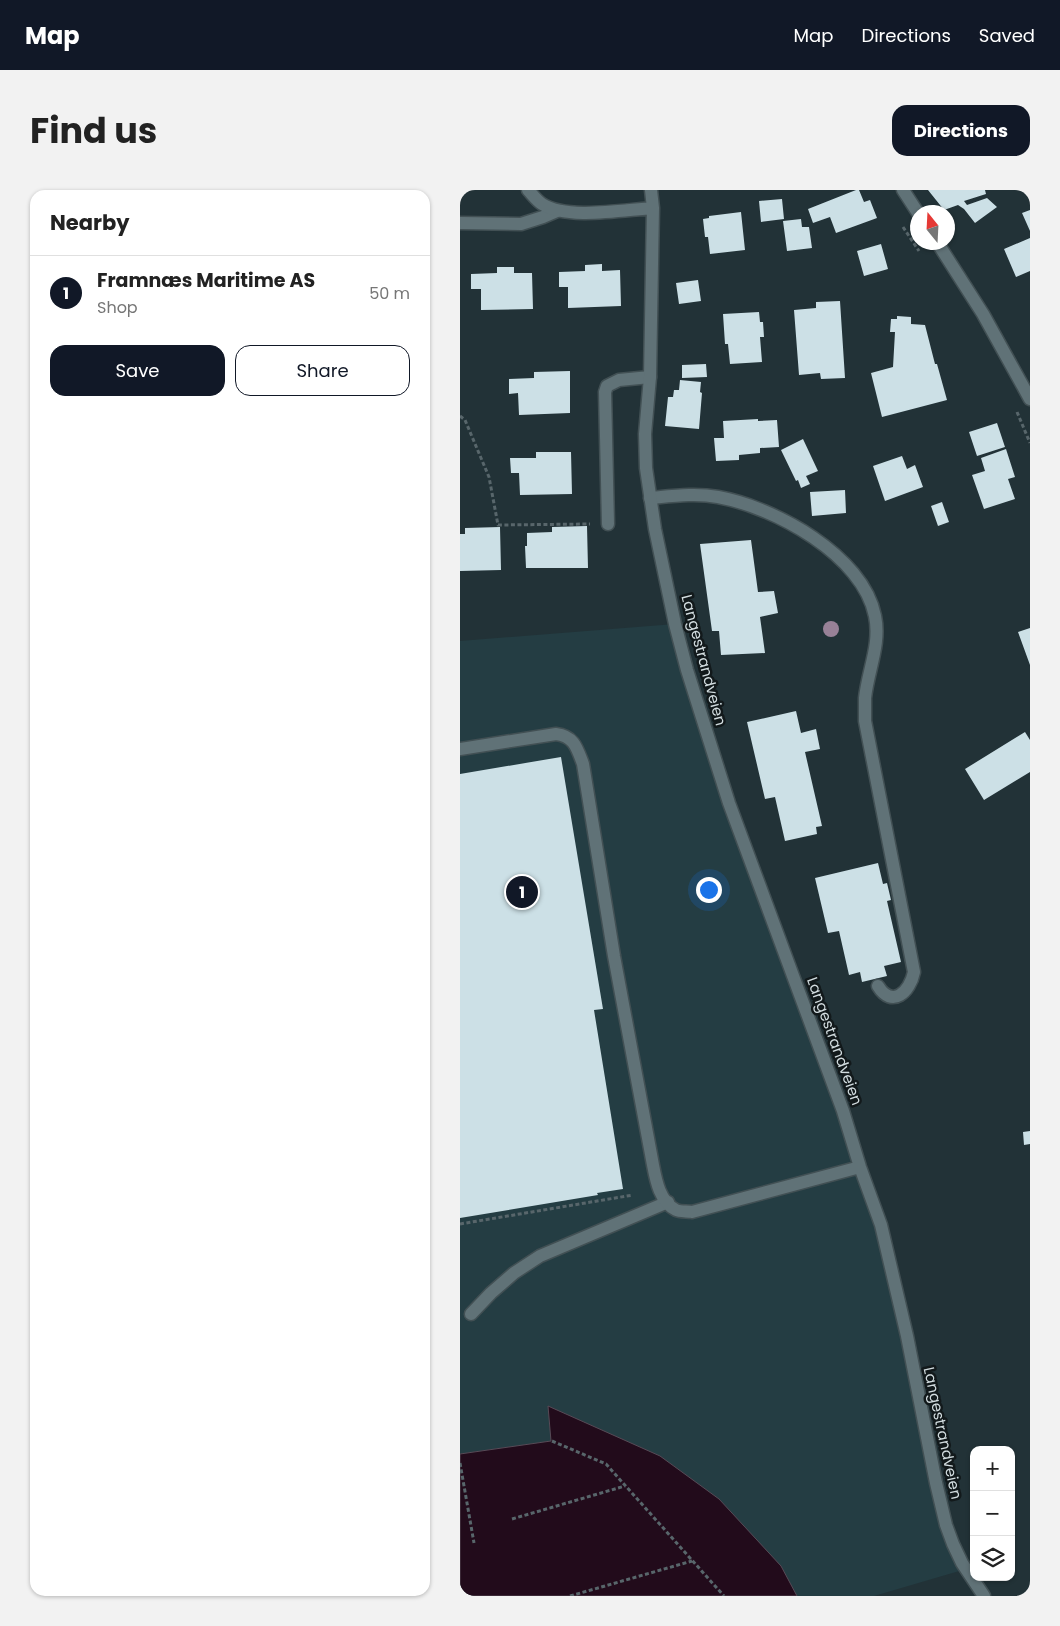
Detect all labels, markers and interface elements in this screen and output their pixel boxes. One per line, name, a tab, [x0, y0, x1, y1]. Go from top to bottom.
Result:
text: Map	[25, 19, 80, 52]
text: Map	[794, 23, 833, 48]
text: Directions	[861, 23, 951, 48]
text: Saved	[979, 23, 1035, 48]
button: Directions	[892, 105, 1030, 156]
text: Find us	[30, 106, 157, 155]
north arrow	[910, 205, 955, 250]
text: Nearby	[50, 208, 130, 237]
text: Framnæs Maritime AS	[97, 267, 315, 294]
text: 1	[63, 282, 69, 305]
text: 50 m	[369, 282, 410, 305]
text: Shop	[97, 296, 138, 319]
button: Save	[50, 345, 225, 396]
button: Share	[235, 345, 410, 396]
street label: Langestrandveien	[676, 592, 732, 728]
pin: 1	[506, 873, 538, 911]
your location	[696, 877, 722, 903]
street label: Langestrandveien	[802, 974, 868, 1108]
street label: Langestrandveien	[919, 1365, 967, 1501]
map controls	[970, 1446, 1015, 1581]
button: +	[970, 1446, 1015, 1491]
button: −	[970, 1491, 1015, 1536]
button: layers	[970, 1536, 1015, 1581]

